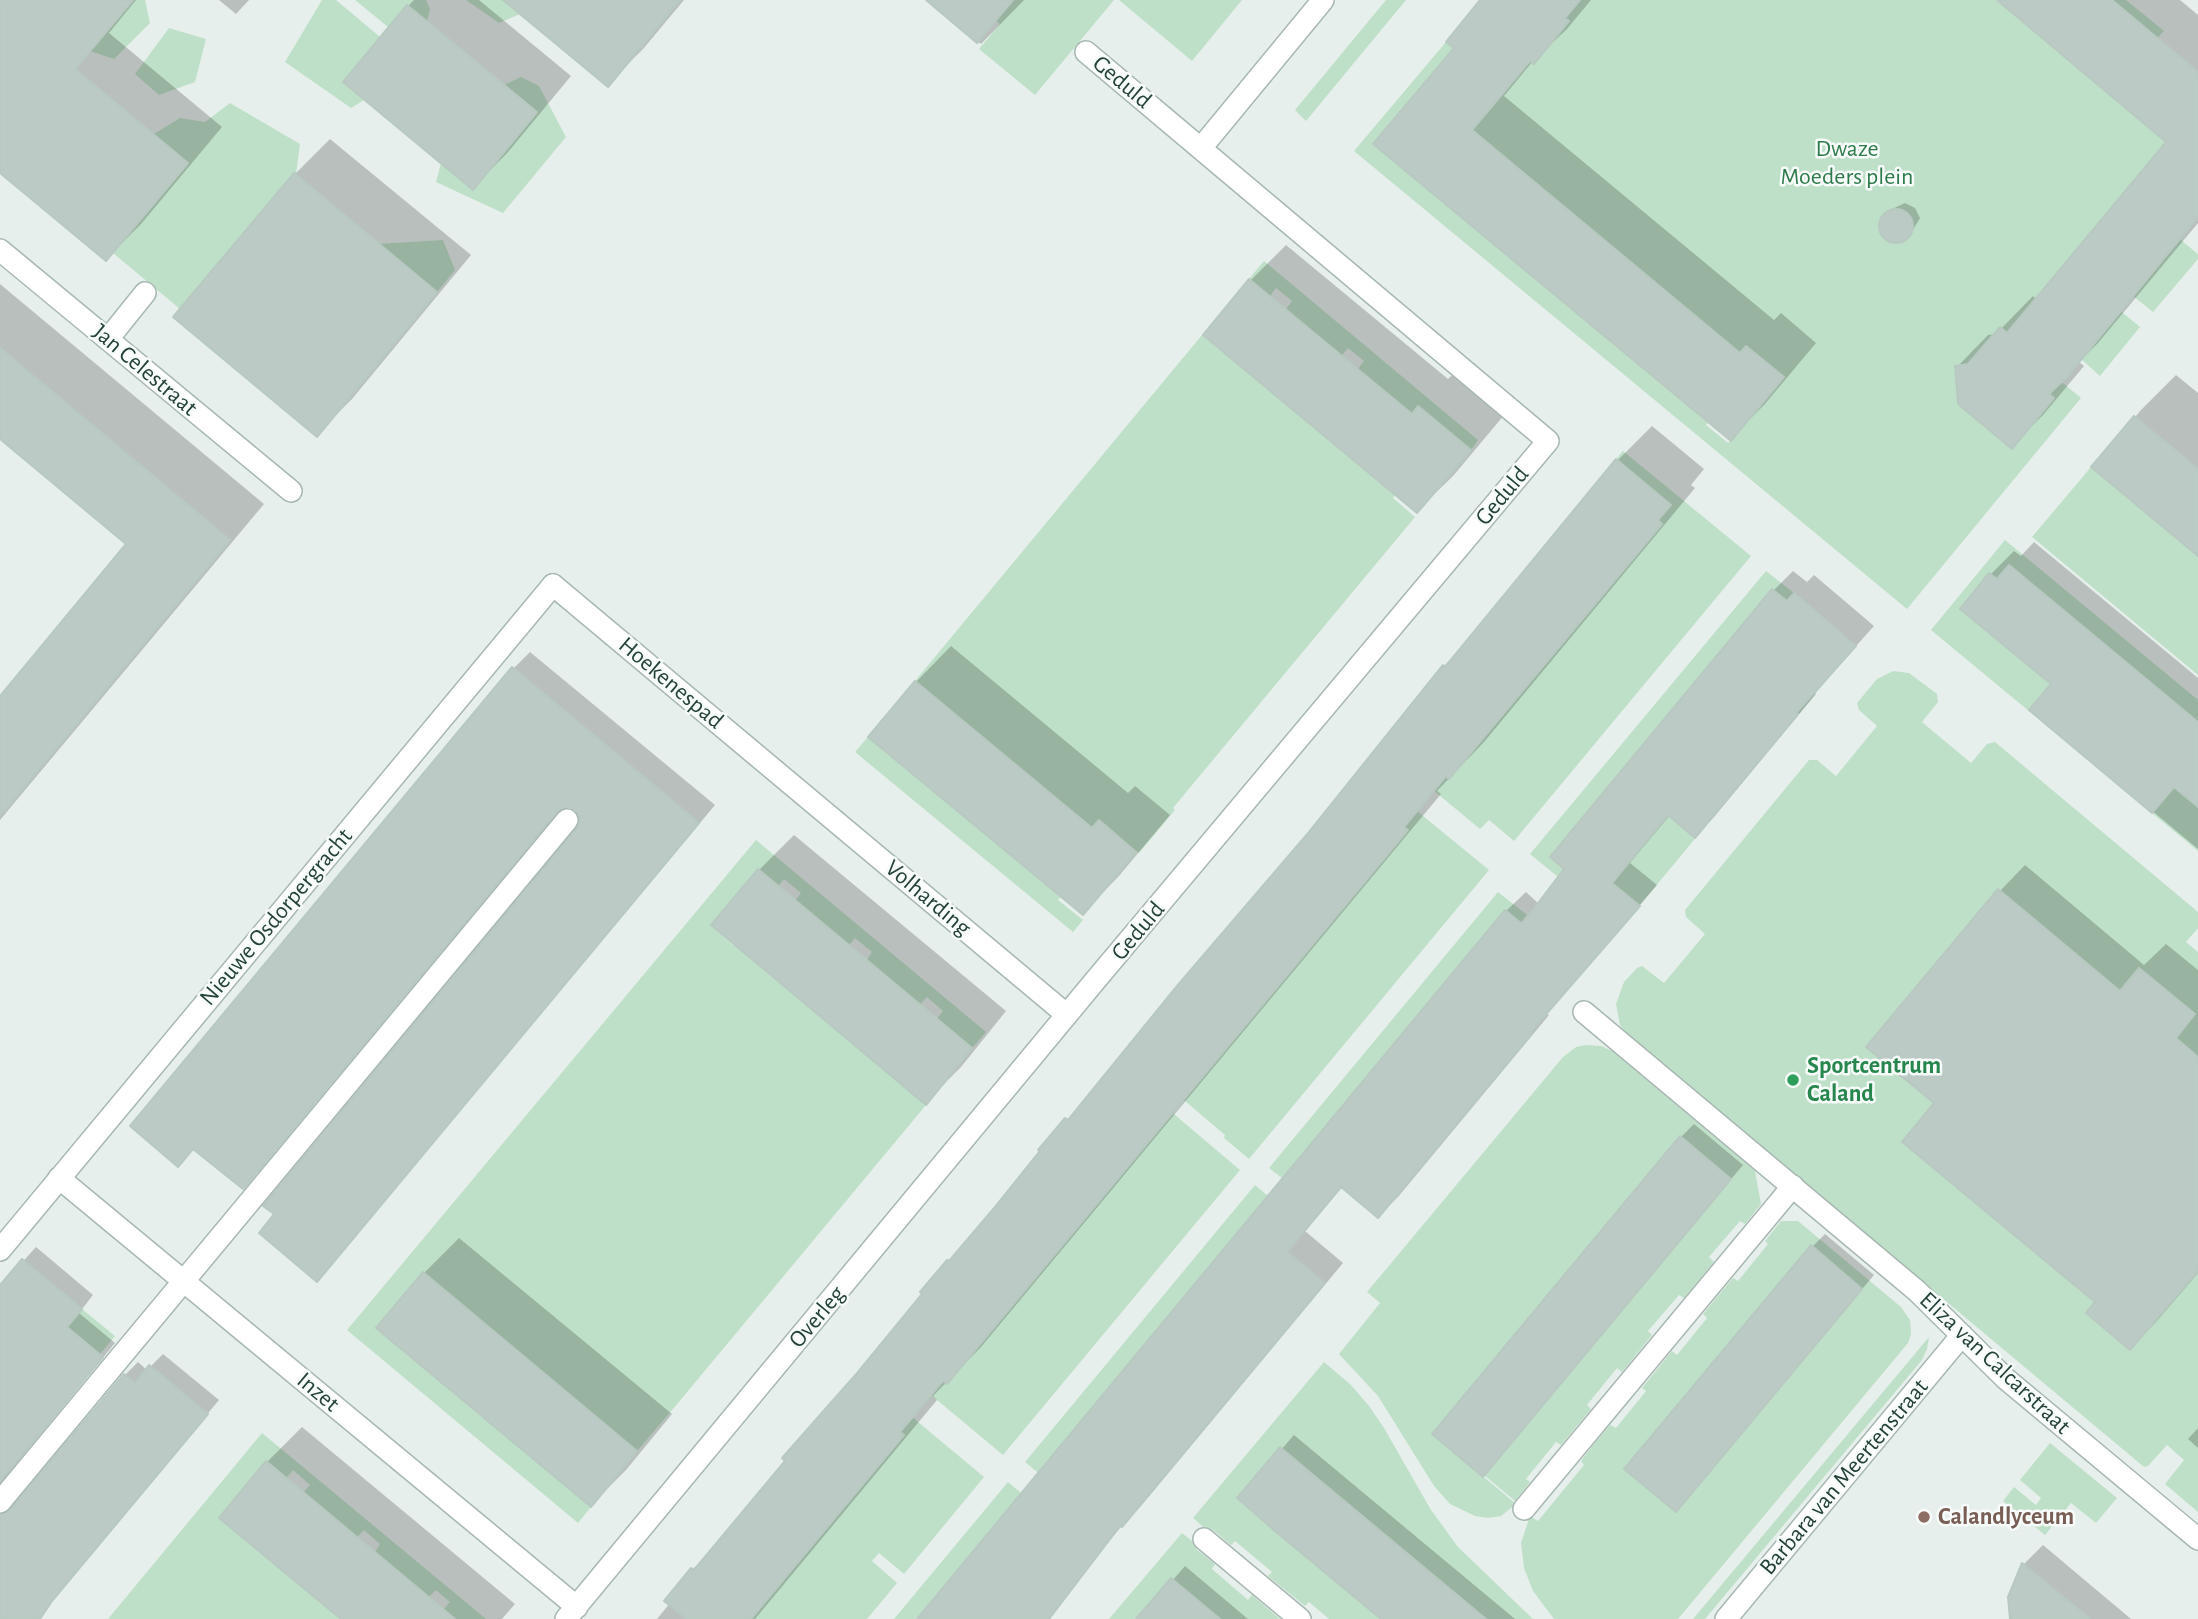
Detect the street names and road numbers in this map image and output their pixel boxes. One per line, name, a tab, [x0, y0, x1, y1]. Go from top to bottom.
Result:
street label: Geduld	[1087, 49, 1157, 115]
street label: Jan Celestraat	[87, 318, 203, 422]
street label: Geduld	[1469, 461, 1535, 531]
street label: Hoekenespad	[613, 631, 729, 735]
street label: Nieuwe Osdorpergracht	[193, 822, 359, 1012]
street label: Volharding	[879, 854, 977, 942]
street label: Geduld	[1105, 896, 1171, 966]
street label: Overleg	[783, 1280, 851, 1354]
street label: Eliza van Calcarstraat	[1913, 1286, 2077, 1440]
street label: Inzet	[291, 1366, 345, 1418]
street label: Barbara van Meertenstraat	[1754, 1373, 1934, 1581]

